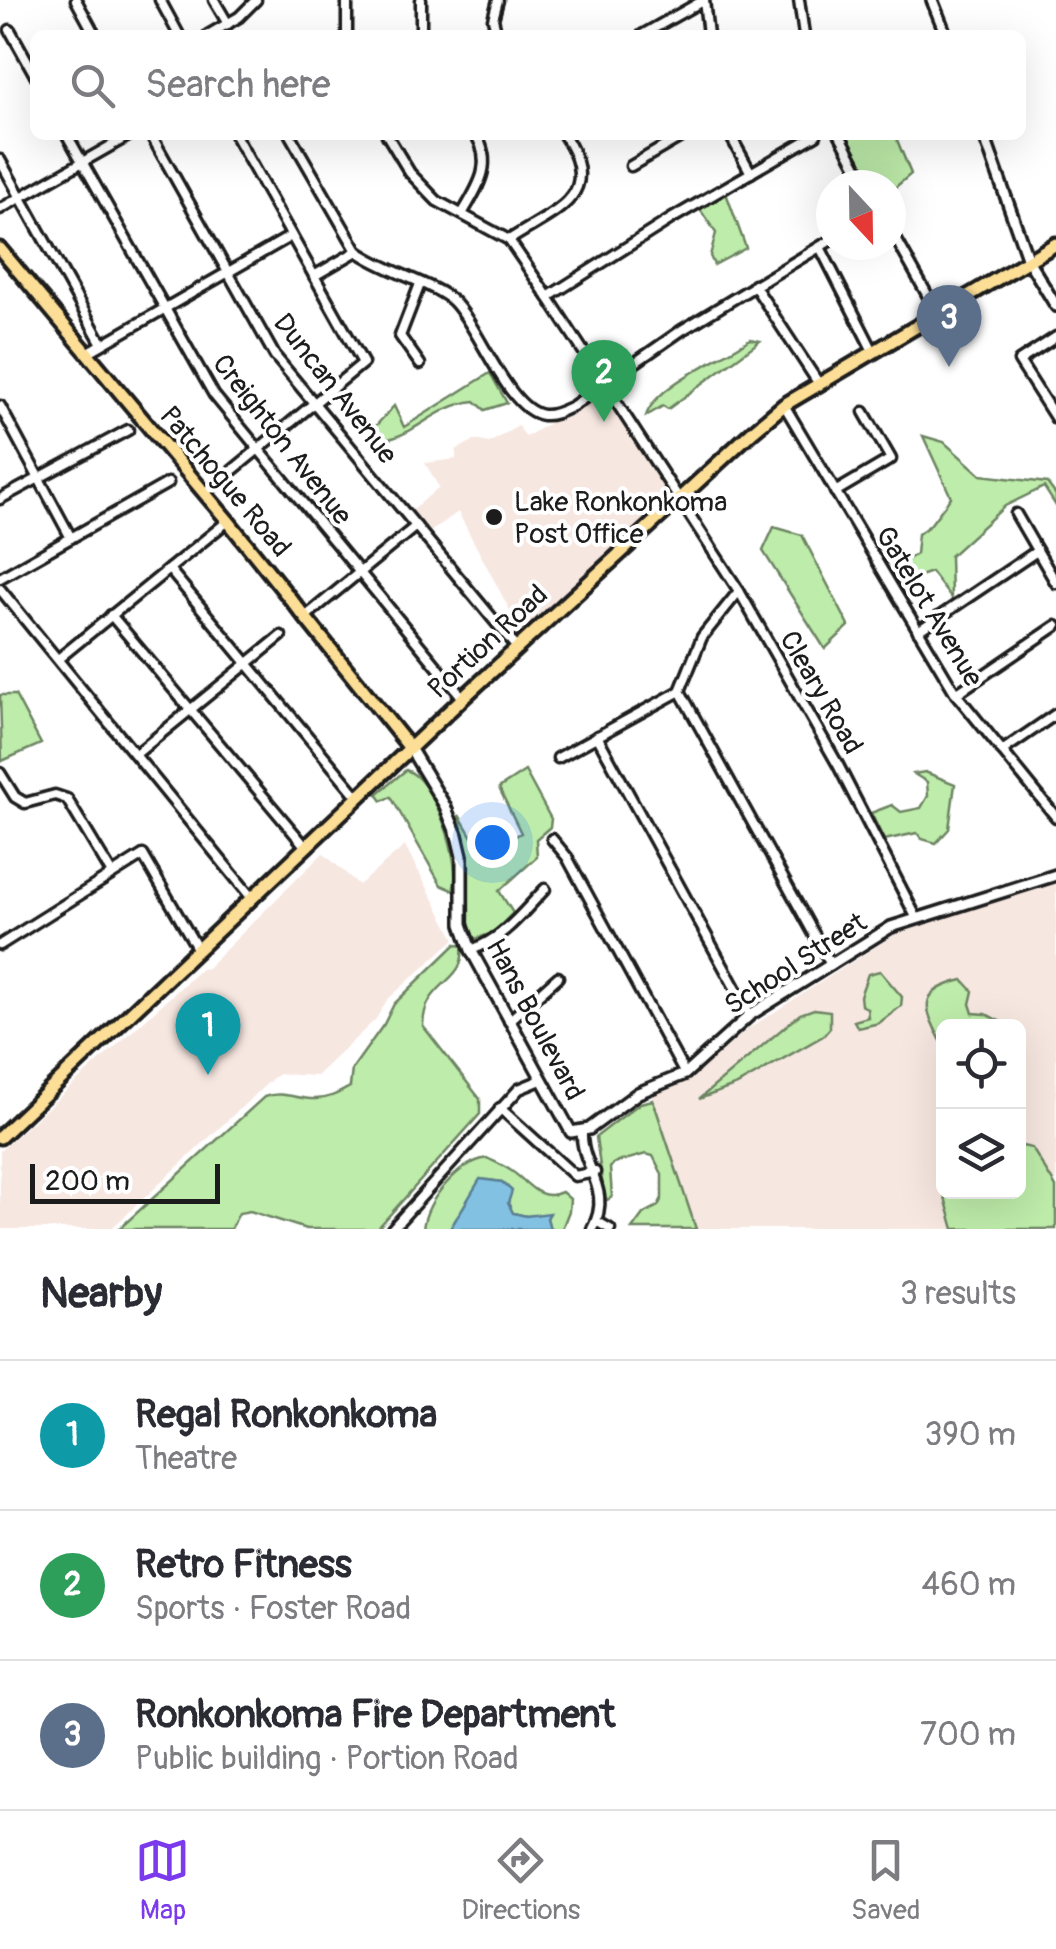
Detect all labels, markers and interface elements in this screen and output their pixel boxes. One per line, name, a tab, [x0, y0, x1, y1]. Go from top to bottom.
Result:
search box	[30, 30, 1026, 140]
icon: search	[65, 58, 120, 113]
text: Search here	[145, 61, 331, 109]
north arrow	[816, 170, 906, 260]
pin: 3	[916, 284, 982, 367]
street label: Duncan Avenue	[265, 307, 405, 471]
pin: 2	[572, 340, 636, 422]
street label: Creighton Avenue	[204, 348, 359, 532]
street label: Patchogue Road	[152, 399, 298, 565]
place label: Lake Ronkonkoma Post Office	[514, 485, 727, 552]
marker: Lake Ronkonkoma Post Office	[483, 506, 505, 528]
street label: Gatelot Avenue	[867, 520, 990, 694]
street label: Portion Road	[421, 578, 555, 707]
street label: Cleary Road	[771, 625, 870, 761]
your location	[467, 817, 518, 868]
street label: School Street	[718, 905, 874, 1023]
street label: Hans Boulevard	[477, 933, 592, 1107]
pin: 1	[176, 992, 240, 1075]
map controls	[936, 1019, 1026, 1199]
button: locate	[936, 1019, 1026, 1109]
button: layers	[936, 1109, 1026, 1199]
scale bar	[30, 1159, 220, 1204]
text: 200 m	[45, 1164, 130, 1199]
text: Nearby	[40, 1268, 162, 1320]
text: 3 results	[900, 1274, 1016, 1314]
text: Regal Ronkonkoma	[135, 1391, 437, 1439]
text: 1	[66, 1415, 79, 1455]
text: 390 m	[924, 1415, 1016, 1455]
text: Theatre	[135, 1439, 237, 1479]
text: Retro Fitness	[135, 1541, 352, 1589]
text: 2	[64, 1565, 81, 1605]
text: 460 m	[922, 1565, 1016, 1605]
text: Sports · Foster Road	[135, 1589, 411, 1629]
text: Ronkonkoma Fire Department	[135, 1691, 615, 1739]
text: 3	[64, 1715, 81, 1755]
text: 700 m	[920, 1715, 1016, 1755]
text: Public building · Portion Road	[135, 1739, 519, 1779]
tab: Map	[135, 1833, 190, 1928]
tab: Directions	[461, 1833, 580, 1928]
tab: Saved	[851, 1833, 921, 1928]

